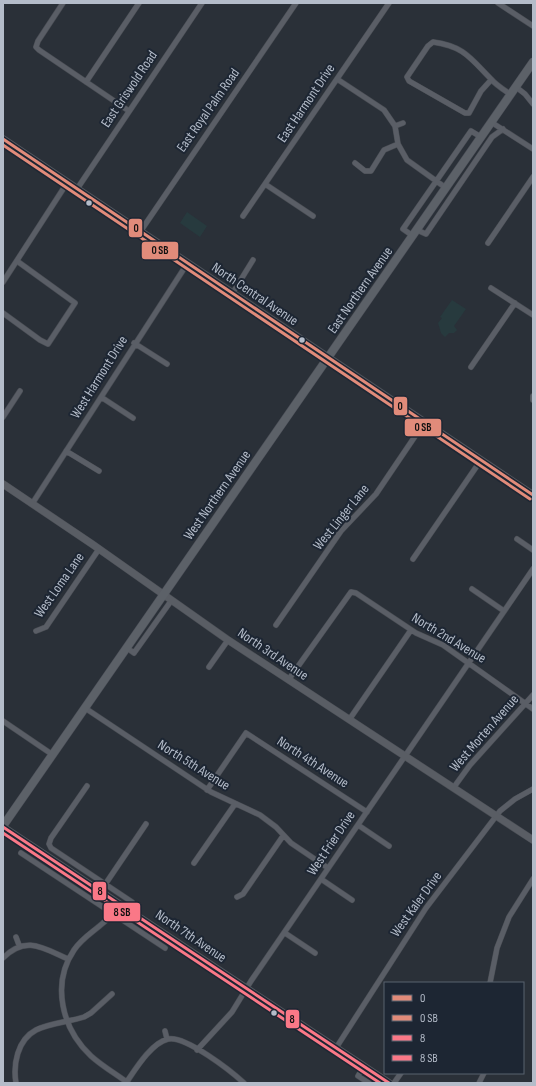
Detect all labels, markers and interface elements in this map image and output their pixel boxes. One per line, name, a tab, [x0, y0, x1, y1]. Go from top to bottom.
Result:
street label: East Griswold Road	[97, 47, 161, 131]
street label: East Harmont Drive	[274, 61, 338, 145]
street label: East Royal Palm Road	[173, 65, 243, 155]
unlabelled marker	[84, 198, 94, 208]
line badge: 0	[128, 218, 143, 238]
text: 0	[133, 222, 139, 235]
line badge: 0 SB	[141, 241, 179, 260]
street label: East Northern Avenue	[324, 243, 396, 337]
text: 0 SB	[151, 244, 169, 257]
street label: North Central Avenue	[209, 259, 301, 329]
street label: West Harmont Drive	[67, 332, 131, 422]
unlabelled marker	[297, 335, 307, 345]
line badge: 0	[393, 396, 408, 416]
text: 0	[397, 400, 403, 413]
line badge: 0 SB	[404, 418, 442, 437]
text: 0 SB	[414, 421, 432, 434]
street label: West Northern Avenue	[180, 447, 254, 543]
street label: West Linger Lane	[309, 481, 373, 553]
street label: West Loma Lane	[30, 549, 88, 621]
street label: North 2nd Avenue	[409, 609, 489, 667]
street label: North 3rd Avenue	[234, 624, 312, 684]
street label: West Morten Avenue	[446, 691, 522, 775]
street label: North 4th Avenue	[274, 732, 352, 792]
street label: North 5th Avenue	[155, 736, 233, 794]
street label: West Frier Drive	[303, 807, 359, 879]
street label: West Kaler Drive	[387, 868, 445, 940]
line badge: 8	[92, 881, 107, 901]
text: 8	[97, 885, 103, 898]
line badge: 8 SB	[103, 902, 141, 922]
text: 8 SB	[113, 906, 131, 919]
street label: North 7th Avenue	[152, 906, 230, 966]
legend	[384, 982, 524, 1074]
text: 0	[420, 991, 425, 1006]
unlabelled marker	[269, 1008, 279, 1018]
line badge: 8	[285, 1009, 300, 1029]
text: 0 SB	[420, 1011, 438, 1026]
text: 8	[289, 1013, 295, 1026]
text: 8	[420, 1031, 425, 1046]
text: 8 SB	[420, 1051, 438, 1066]

